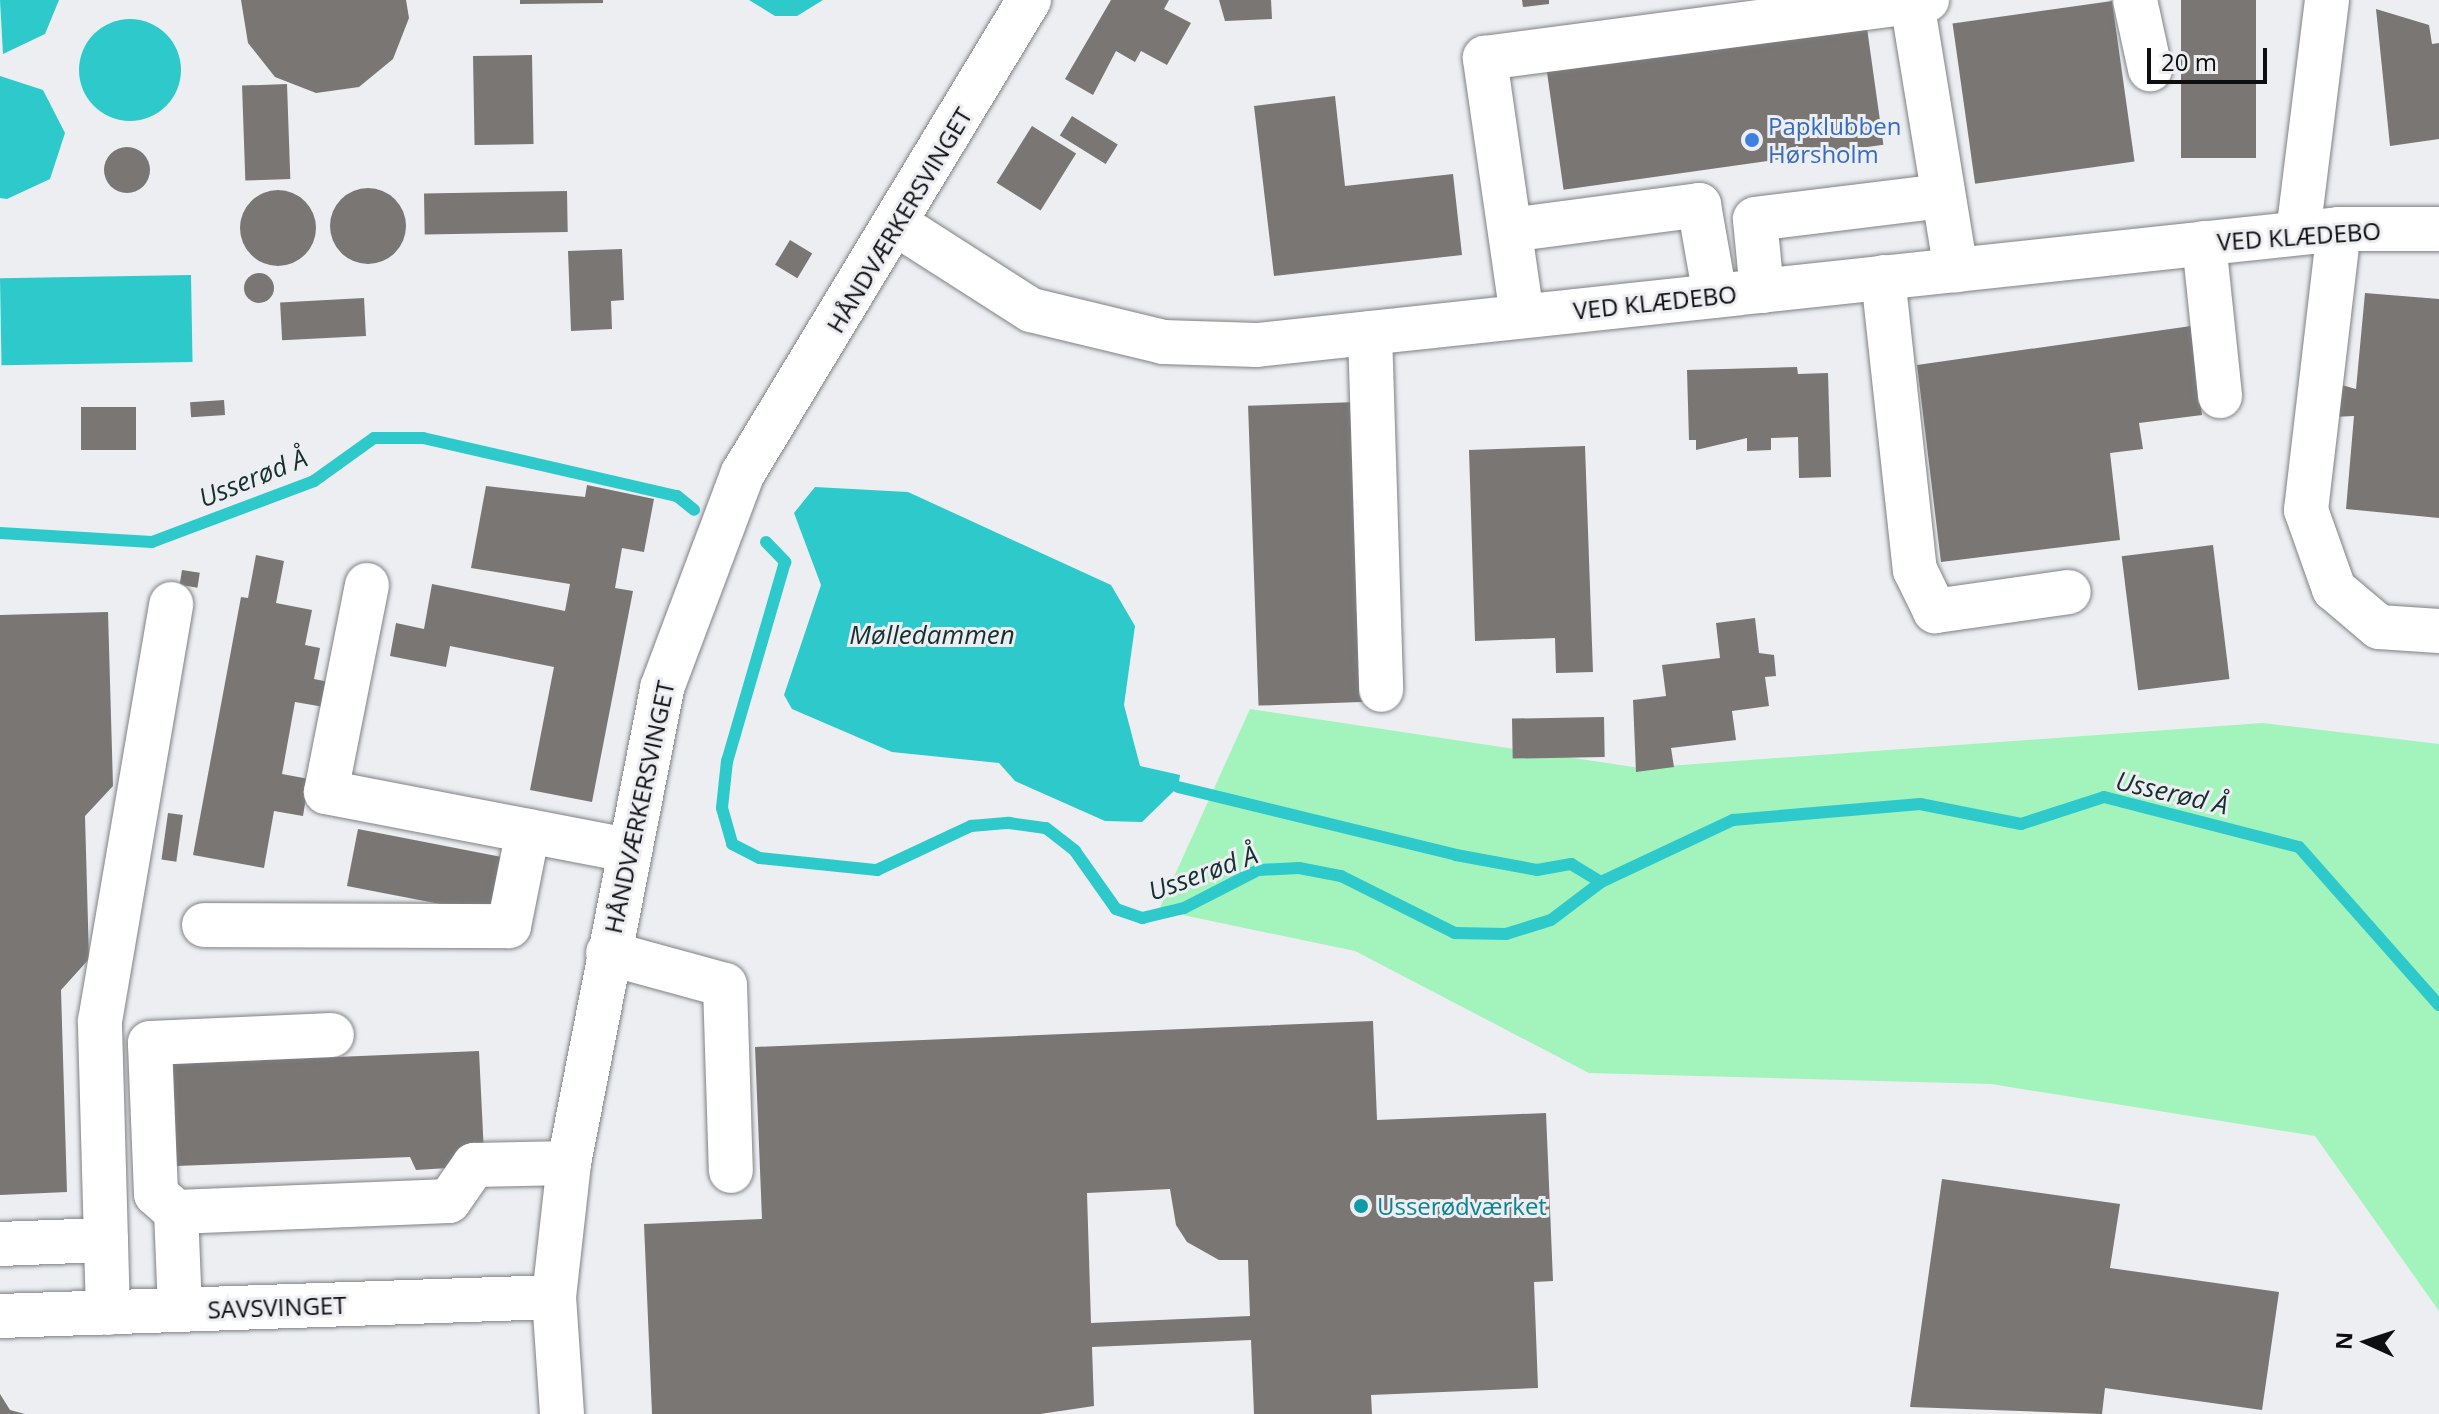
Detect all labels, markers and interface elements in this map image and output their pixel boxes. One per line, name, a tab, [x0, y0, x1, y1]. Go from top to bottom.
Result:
scale bar	[2151, 32, 2271, 82]
text: 20 m	[2161, 45, 2217, 78]
street label: HÅNDVÆRKERSVINGET	[820, 102, 978, 338]
place label: Papklubben Hørsholm	[1768, 112, 1901, 168]
marker: Papklubben Hørsholm	[1743, 131, 1761, 149]
street label: VED KLÆDEBO	[2216, 216, 2382, 256]
street label: VED KLÆDEBO	[1572, 279, 1738, 325]
water label: Usserød Å	[194, 442, 312, 514]
water label: Mølledammen	[849, 619, 1015, 651]
street label: HÅNDVÆRKERSVINGET	[598, 678, 680, 936]
water label: Usserød Å	[2113, 765, 2231, 821]
water label: Usserød Å	[1144, 839, 1262, 907]
place label: Usserødværket	[1377, 1192, 1547, 1220]
marker: Usserødværket	[1352, 1197, 1370, 1215]
street label: SAVSVINGET	[207, 1290, 347, 1324]
north arrow	[2327, 1302, 2407, 1382]
text: N	[2328, 1331, 2358, 1350]

